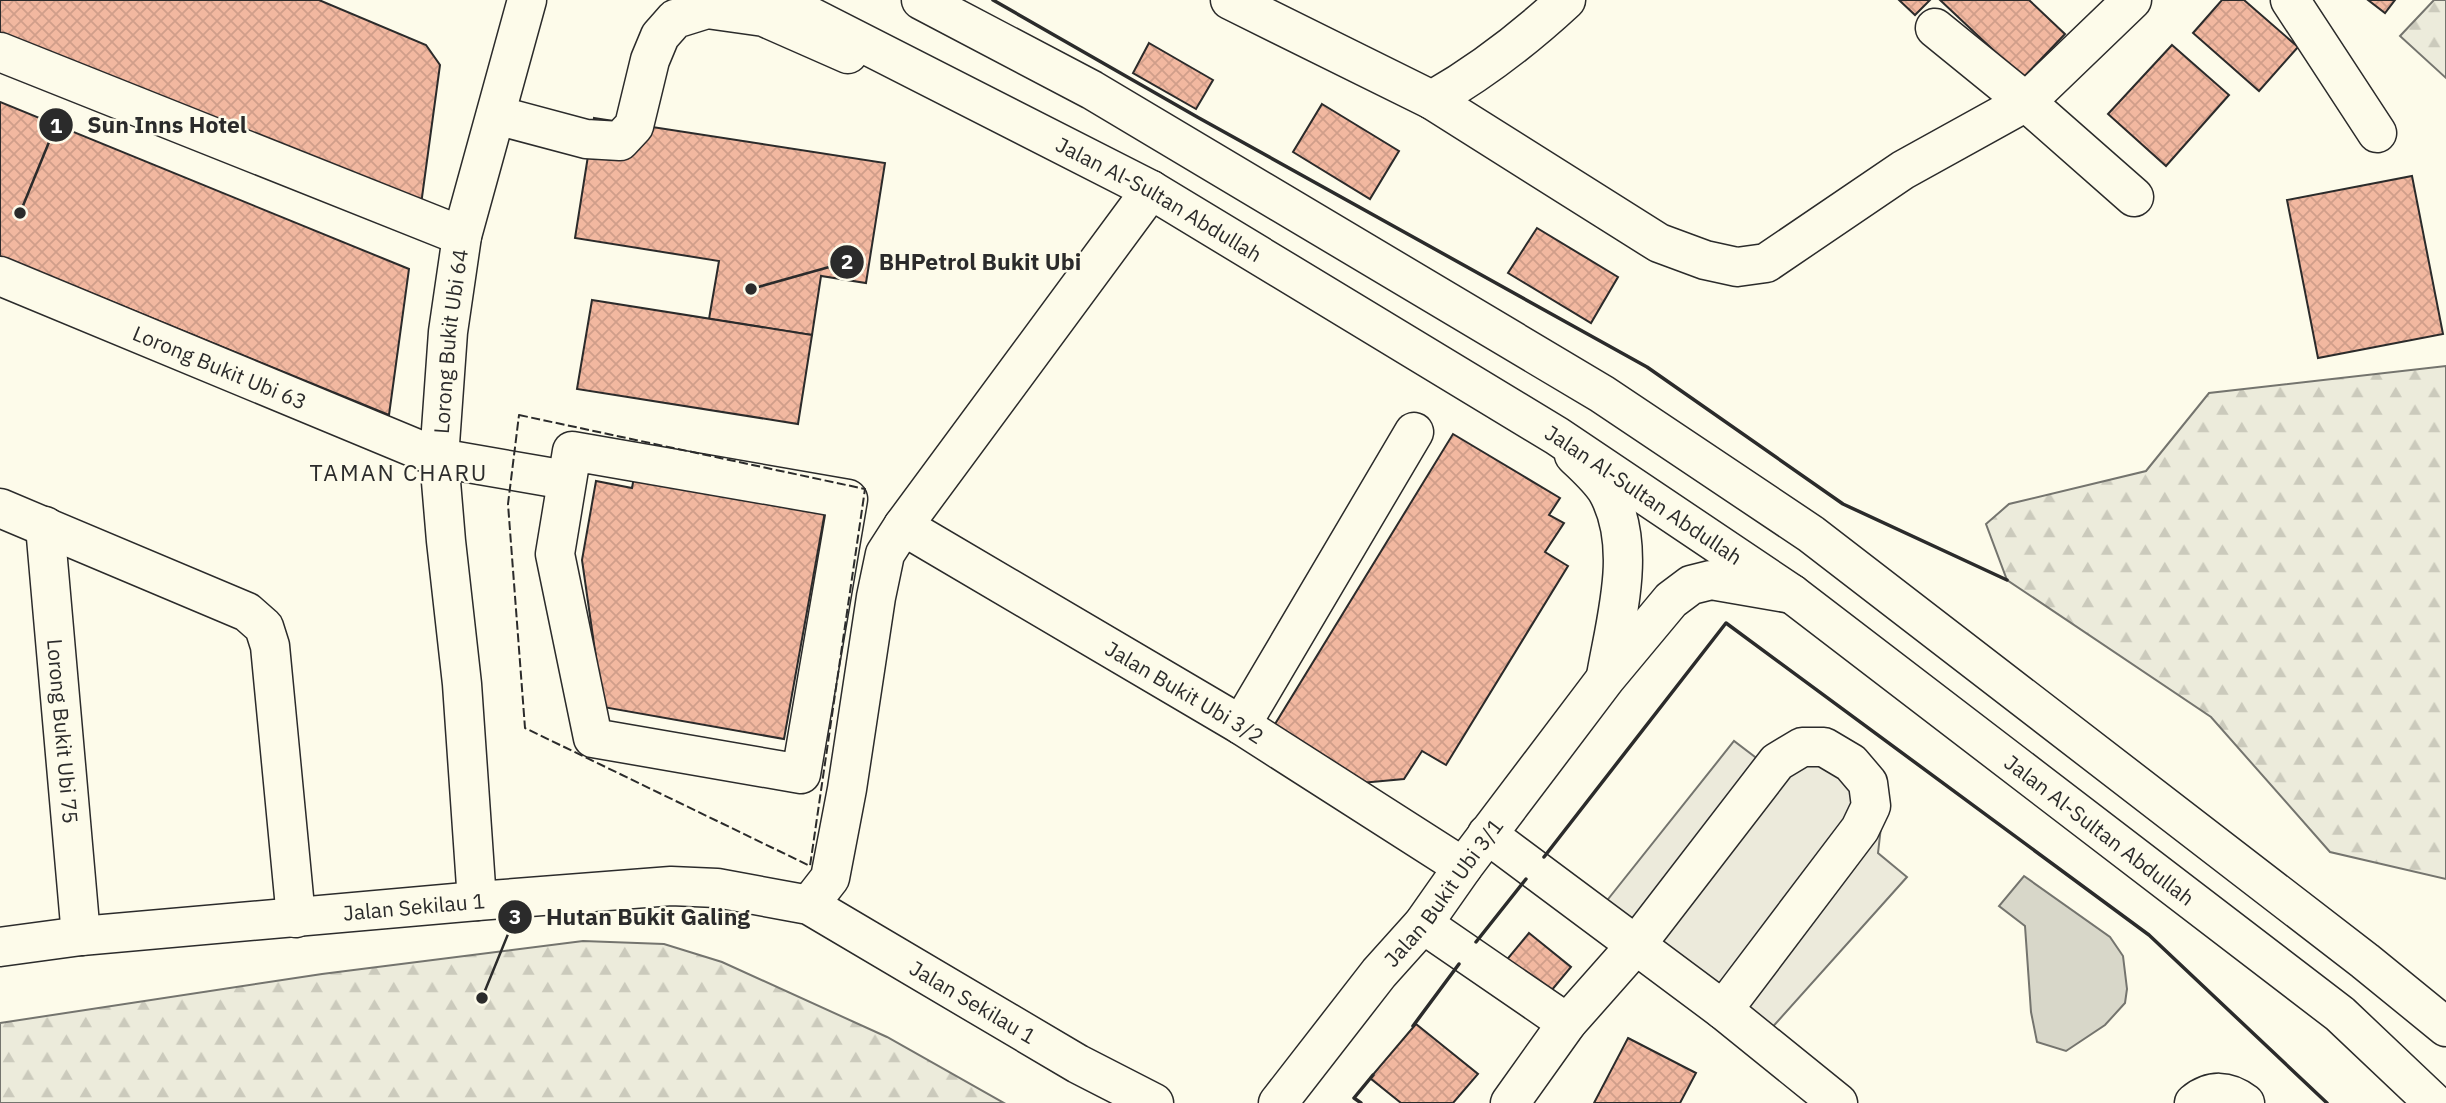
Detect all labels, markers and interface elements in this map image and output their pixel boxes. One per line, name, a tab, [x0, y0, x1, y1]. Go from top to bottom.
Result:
callout: Sun Inns Hotel	[38, 103, 261, 147]
text: Sun Inns Hotel	[87, 109, 247, 139]
text: 1	[50, 111, 63, 139]
street label: Jalan Al-Sultan Abdullah	[1051, 130, 1267, 268]
callout: BHPetrol Bukit Ubi	[829, 240, 1095, 284]
text: BHPetrol Bukit Ubi	[879, 246, 1081, 276]
street label: Lorong Bukit Ubi 64	[427, 247, 474, 435]
text: 2	[841, 247, 853, 275]
street label: Lorong Bukit Ubi 63	[129, 319, 311, 416]
street label: Jalan Al-Sultan Abdullah	[1540, 418, 1748, 571]
district label: TAMAN CHARU	[310, 457, 488, 487]
street label: Jalan Bukit Ubi 3/2	[1100, 634, 1269, 750]
street label: Lorong Bukit Ubi 75	[41, 638, 85, 825]
street label: Jalan Al-Sultan Abdullah	[1999, 748, 2200, 911]
street label: Jalan Bukit Ubi 3/1	[1378, 812, 1509, 972]
street label: Jalan Sekilau 1	[342, 886, 486, 927]
callout: Hutan Bukit Galing	[497, 895, 764, 939]
text: Hutan Bukit Galing	[546, 901, 750, 931]
text: 3	[509, 902, 521, 930]
street label: Jalan Sekilau 1	[905, 954, 1041, 1050]

